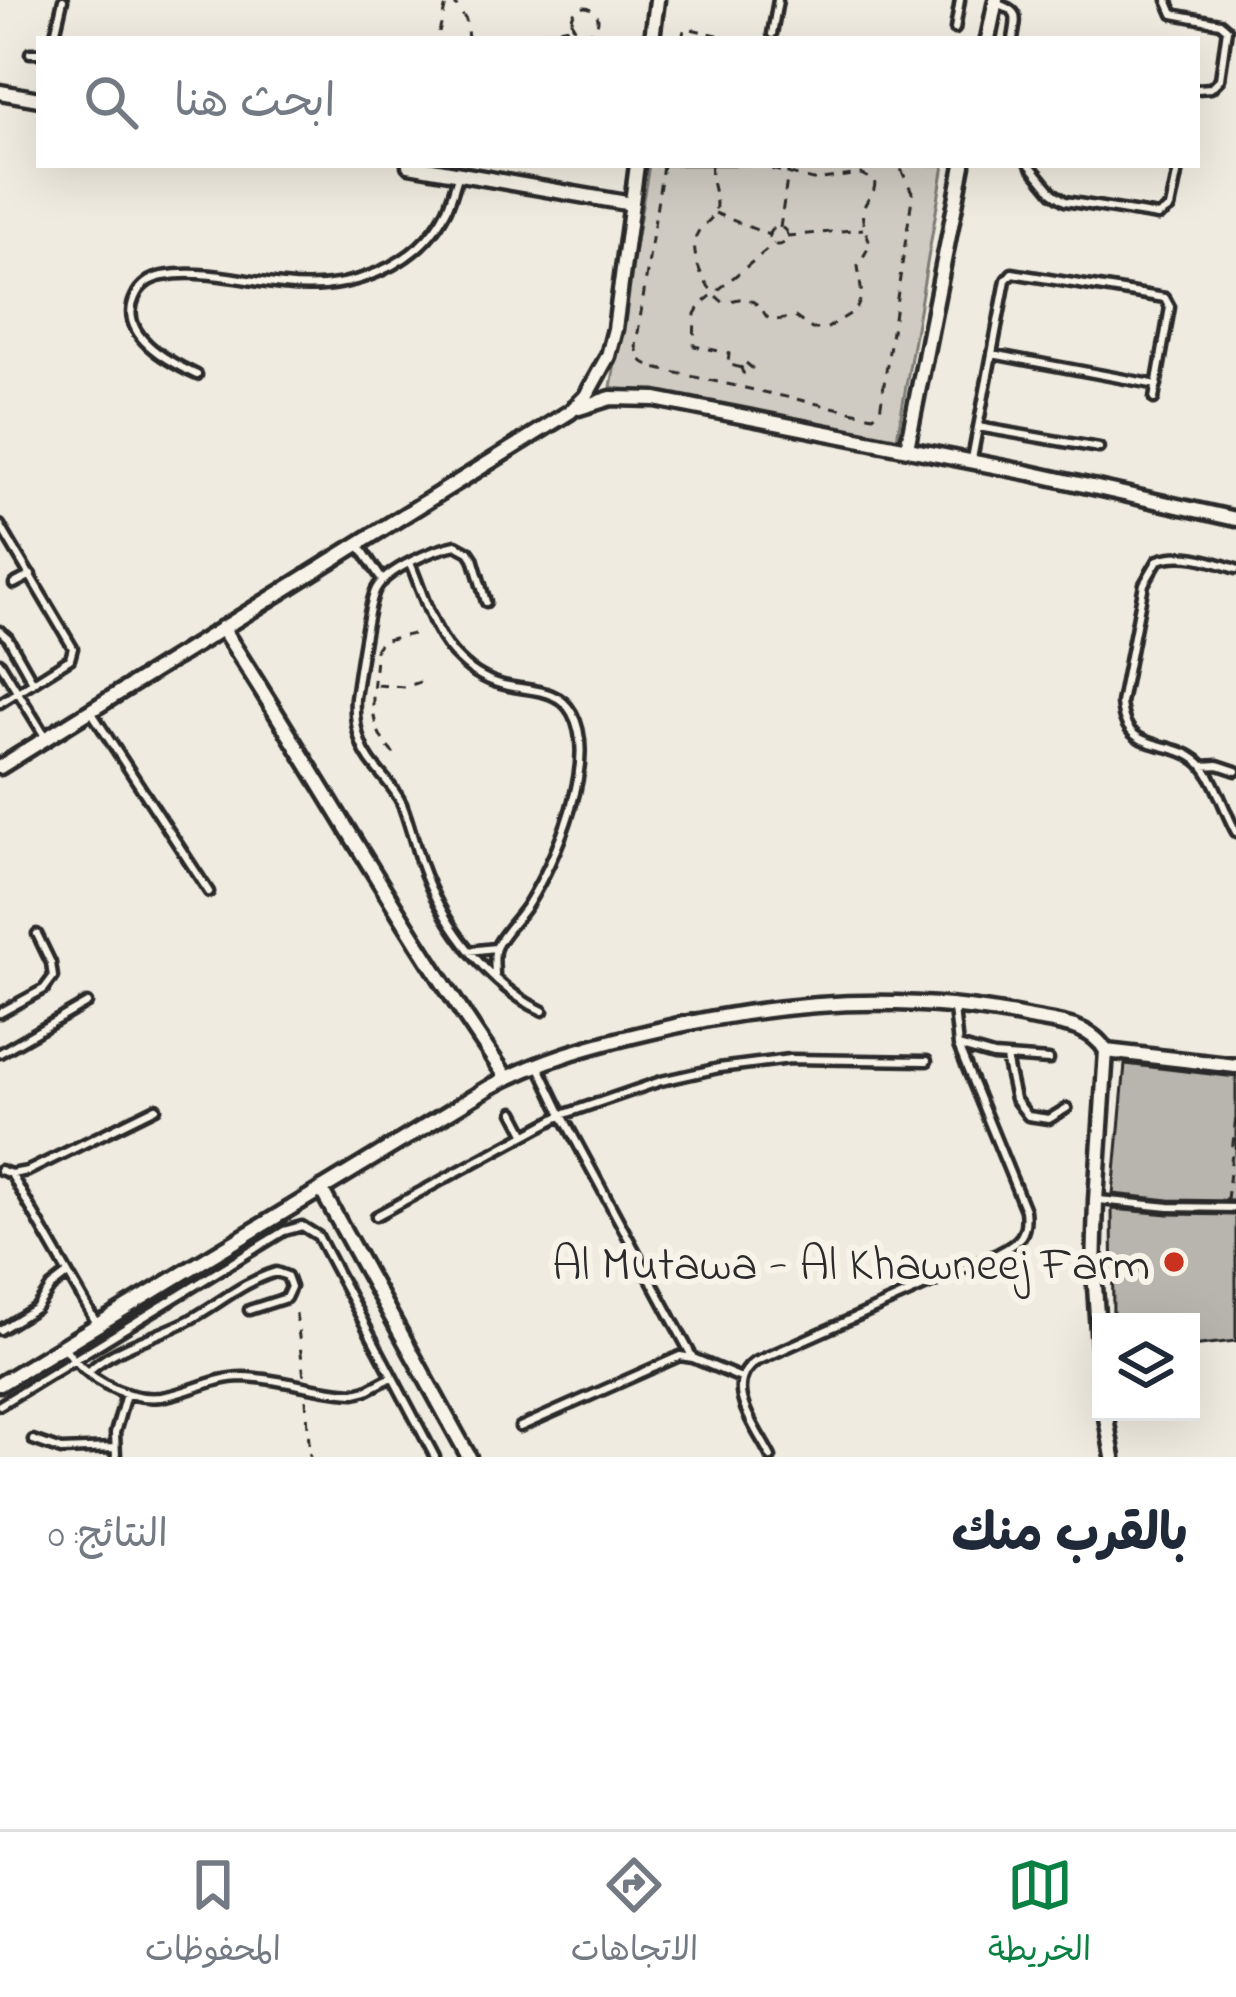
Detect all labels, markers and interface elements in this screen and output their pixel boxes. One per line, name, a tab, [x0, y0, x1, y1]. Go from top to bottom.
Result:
search box	[36, 36, 1200, 168]
icon: search	[78, 69, 144, 135]
text: ابحث هنا	[174, 71, 336, 137]
place label: Al Mutawa - Al Khawneej Farm	[552, 1232, 1150, 1302]
marker: Al Mutawa - Al Khawneej Farm	[1161, 1249, 1187, 1275]
map controls	[1092, 1313, 1200, 1421]
button: layers	[1092, 1313, 1200, 1421]
text: بالقرب منك	[952, 1499, 1188, 1574]
text: النتائج: 0	[48, 1508, 168, 1565]
tab: المحفوظات	[145, 1852, 281, 1978]
tab: الاتجاهات	[571, 1852, 698, 1978]
tab: الخريطة	[988, 1852, 1091, 1978]

